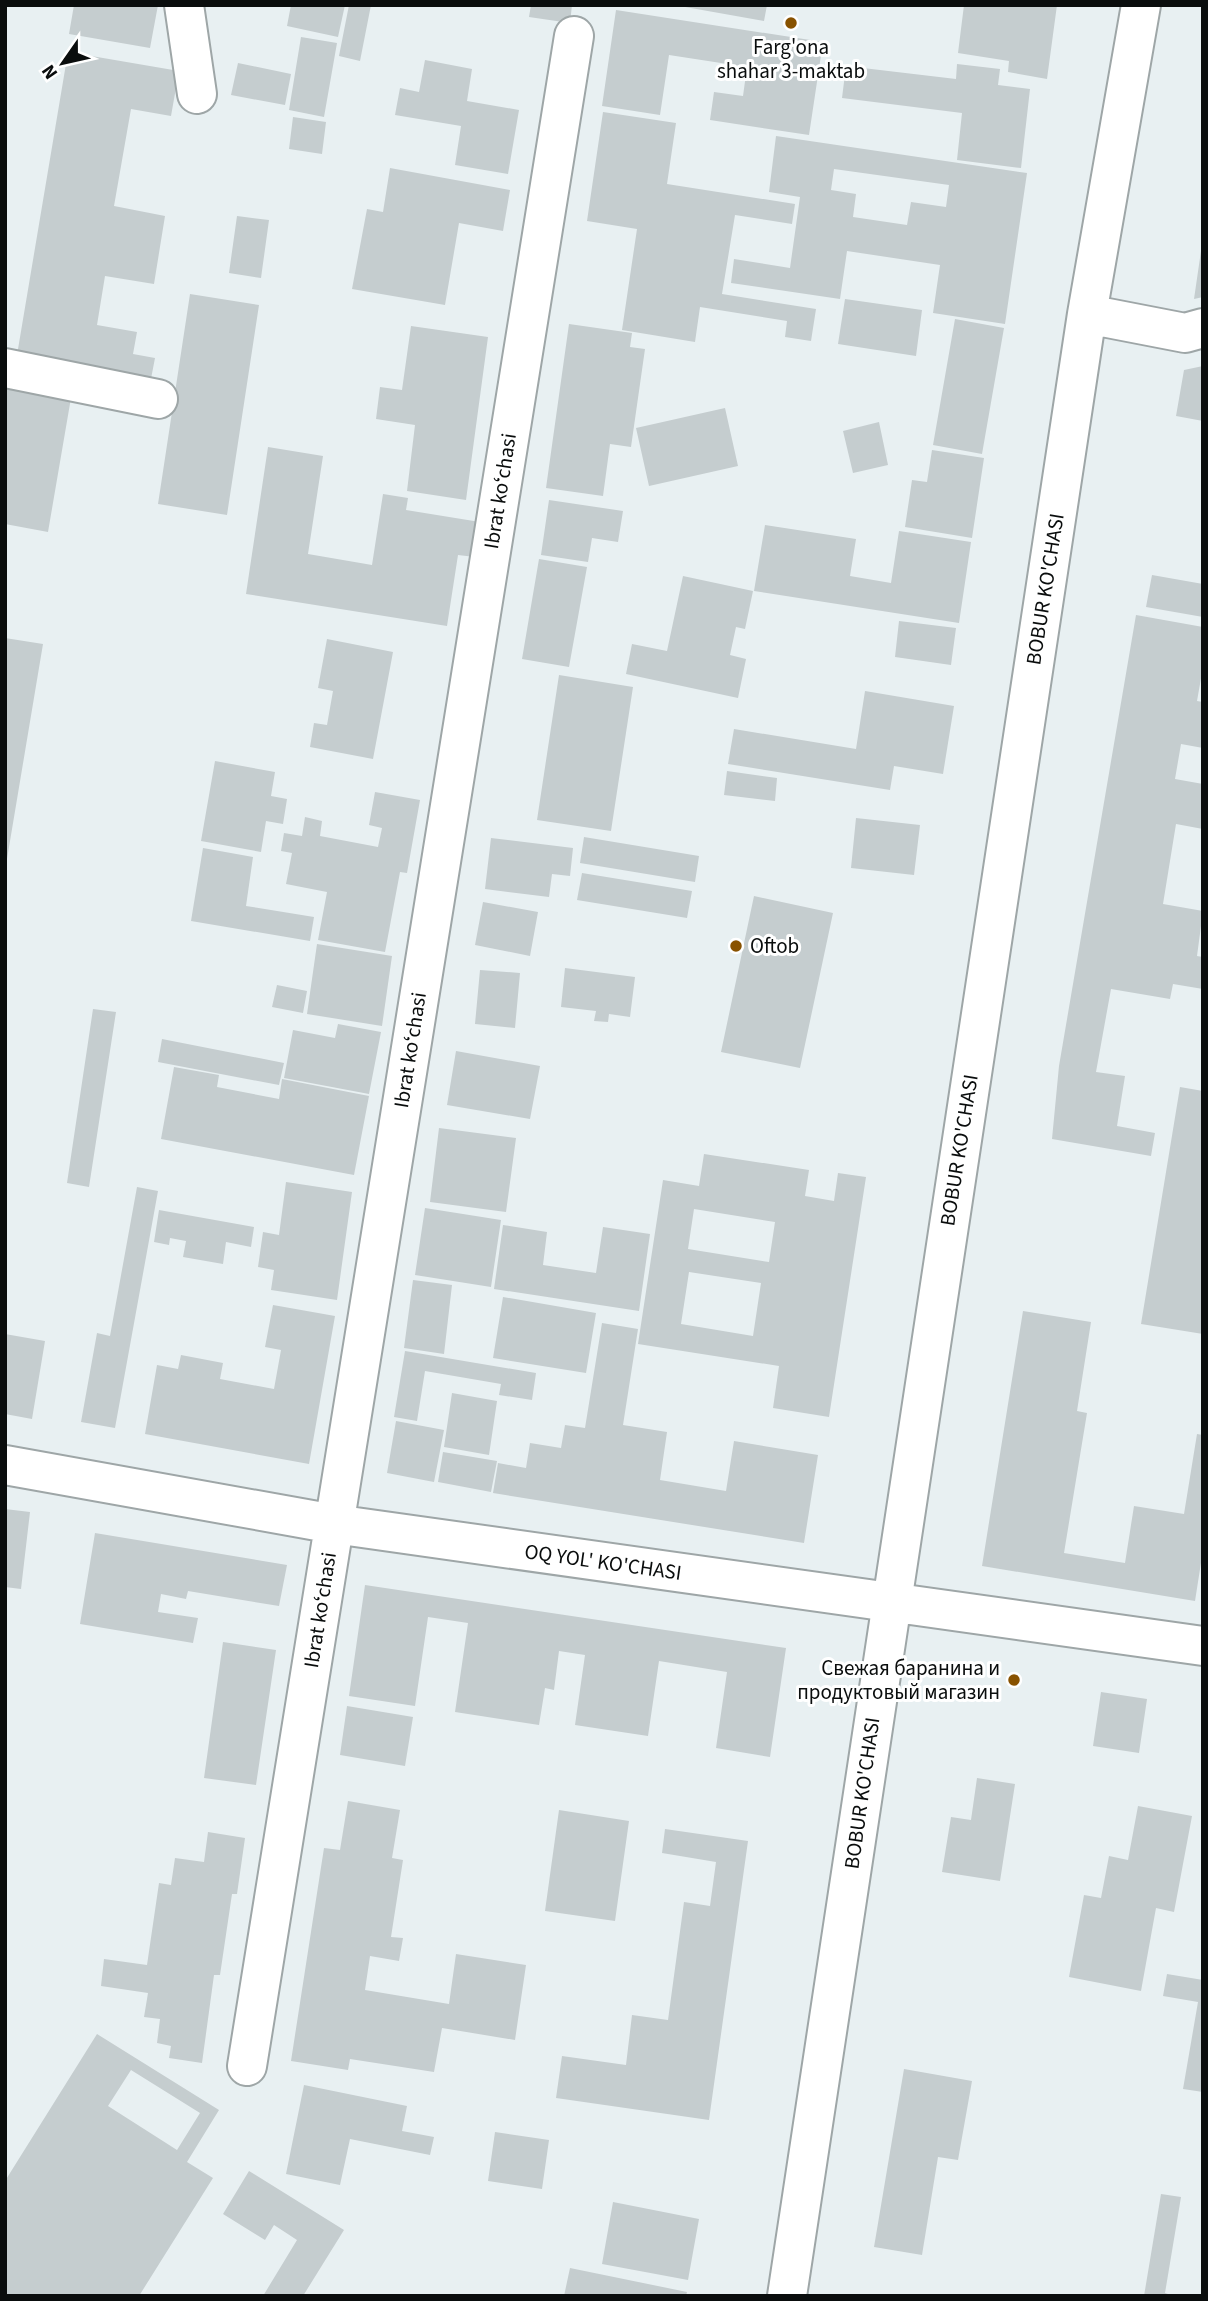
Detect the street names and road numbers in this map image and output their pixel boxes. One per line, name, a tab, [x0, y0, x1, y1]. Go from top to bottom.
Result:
street label: Ibrat koʻchasi	[476, 431, 524, 551]
street label: BOBUR KO'CHASI	[1018, 511, 1072, 667]
street label: Ibrat koʻchasi	[386, 990, 434, 1110]
street label: BOBUR KO'CHASI	[932, 1072, 986, 1228]
street label: OQ YOL' KO'CHASI	[523, 1536, 683, 1588]
street label: Ibrat koʻchasi	[296, 1550, 344, 1670]
street label: BOBUR KO'CHASI	[836, 1715, 888, 1871]

